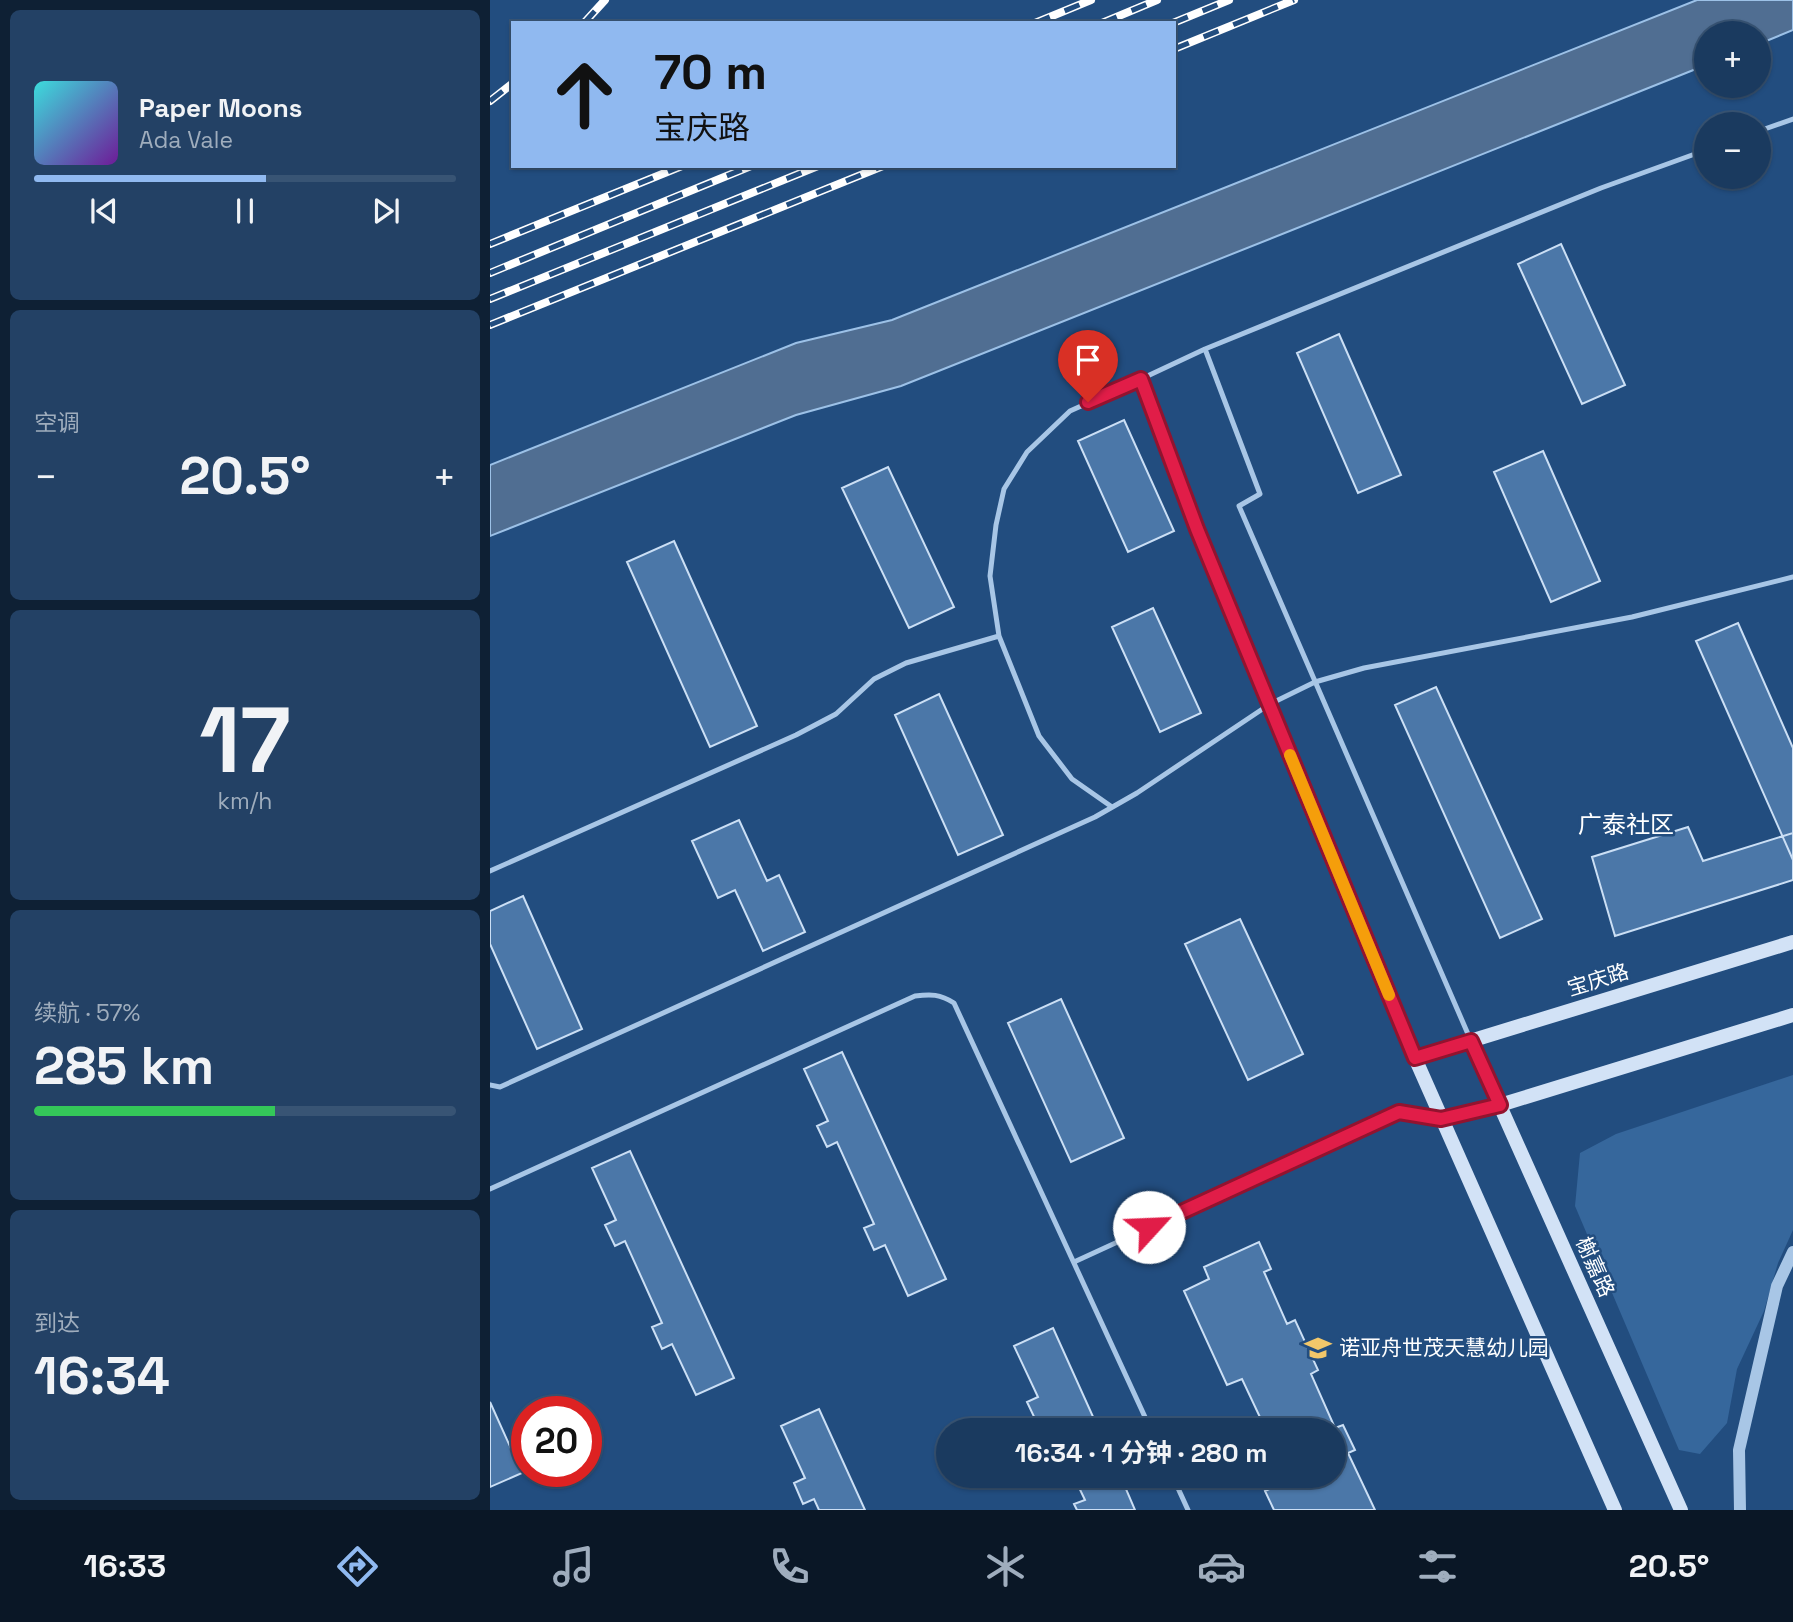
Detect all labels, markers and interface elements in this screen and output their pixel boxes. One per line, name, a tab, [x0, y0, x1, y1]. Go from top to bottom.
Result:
map controls	[1694, 21, 1771, 189]
button: +	[1694, 21, 1771, 98]
text: 70 m	[654, 41, 767, 103]
icon: ahead	[539, 49, 630, 140]
text: Paper Moons	[139, 91, 302, 125]
text: 宝庆路	[654, 108, 750, 148]
button: −	[1694, 112, 1771, 189]
text: Ada Vale	[139, 125, 233, 155]
icon: previous	[85, 192, 123, 230]
icon: pause	[226, 192, 264, 230]
icon: next	[367, 192, 405, 230]
pin	[1058, 330, 1118, 402]
icon: arrive	[1069, 341, 1107, 379]
text: 空调	[34, 408, 80, 438]
text: 20.5°	[179, 443, 311, 509]
text: −	[34, 453, 58, 501]
text: +	[432, 453, 456, 501]
text: 17	[199, 682, 291, 799]
text: km/h	[218, 786, 272, 816]
district label: 广泰社区	[1578, 809, 1674, 840]
street label: 宝庆路	[1564, 957, 1632, 1002]
text: 续航 · 57%	[34, 998, 140, 1028]
text: 285 km	[34, 1033, 214, 1099]
position arrow	[1112, 1190, 1186, 1264]
street label: 榭嘉路	[1570, 1233, 1621, 1301]
text: 到达	[34, 1308, 80, 1338]
school or university icon: 诺亚舟世茂天慧幼儿园	[1303, 1333, 1333, 1363]
place label: 诺亚舟世茂天慧幼儿园	[1339, 1334, 1549, 1361]
text: 16:34	[34, 1343, 170, 1409]
speed limit sign: 20	[511, 1396, 602, 1487]
text: 16:34 · 1 分钟 · 280 m	[1015, 1436, 1267, 1470]
icon: directions	[333, 1542, 382, 1591]
icon: music	[549, 1542, 598, 1591]
icon: phone	[765, 1542, 814, 1591]
icon: climate	[981, 1542, 1030, 1591]
icon: car	[1197, 1542, 1246, 1591]
icon: filters	[1413, 1542, 1462, 1591]
text: 16:33	[83, 1546, 166, 1586]
text: 20.5°	[1629, 1546, 1709, 1586]

